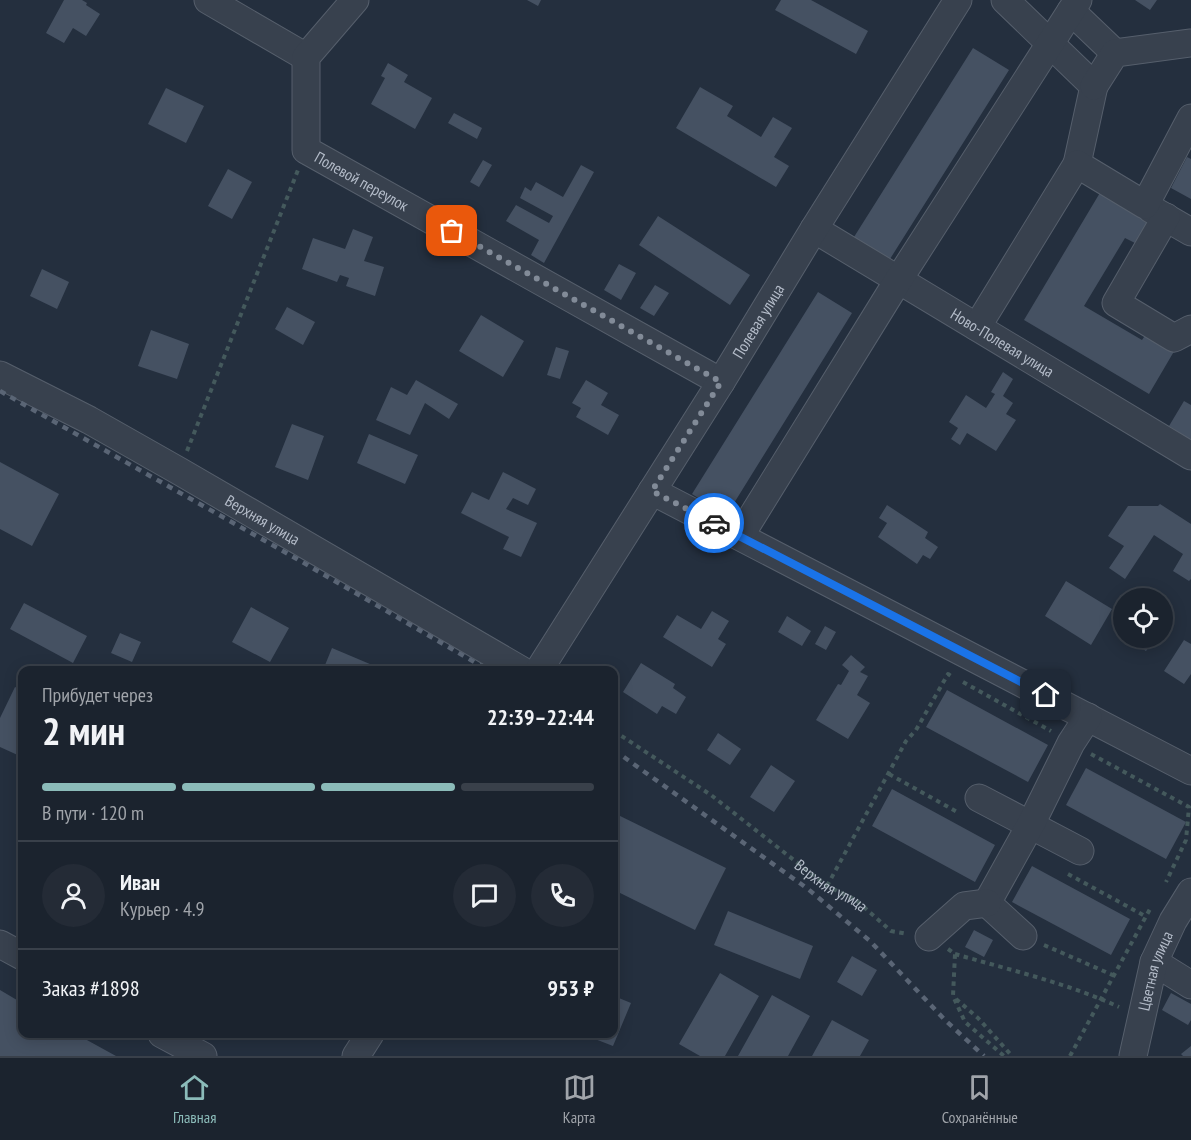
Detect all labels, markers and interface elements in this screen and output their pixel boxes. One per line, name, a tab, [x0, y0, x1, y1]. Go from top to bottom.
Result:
street label: Полевой переулок	[311, 147, 413, 216]
pin	[426, 205, 477, 256]
icon: bag	[435, 214, 468, 247]
street label: Полевая улица	[728, 280, 788, 362]
street label: Ново-Полевая улица	[947, 304, 1058, 381]
street label: Верхняя улица	[222, 490, 304, 549]
courier	[684, 493, 744, 553]
icon: car	[698, 507, 731, 540]
map controls	[1113, 588, 1173, 648]
button: locate	[1113, 588, 1173, 648]
pin	[1020, 669, 1071, 720]
icon: home	[1029, 678, 1062, 711]
text: Прибудет через	[42, 682, 153, 708]
text: 22:39–22:44	[487, 703, 594, 731]
text: 2 мин	[42, 705, 125, 756]
text: В пути · 120 m	[42, 800, 144, 826]
street label: Верхняя улица	[791, 855, 872, 916]
button: person	[42, 864, 105, 927]
button: chat	[453, 864, 516, 927]
button: phone	[531, 864, 594, 927]
text: Иван	[120, 868, 160, 896]
text: Курьер · 4.9	[120, 896, 205, 922]
street label: Цветная улица	[1133, 928, 1177, 1013]
text: Заказ #1898	[42, 974, 140, 1002]
text: 953 ₽	[547, 974, 594, 1002]
tab: Главная	[173, 1071, 216, 1127]
tab: Карта	[563, 1071, 596, 1127]
tab: Сохранённые	[942, 1071, 1018, 1127]

